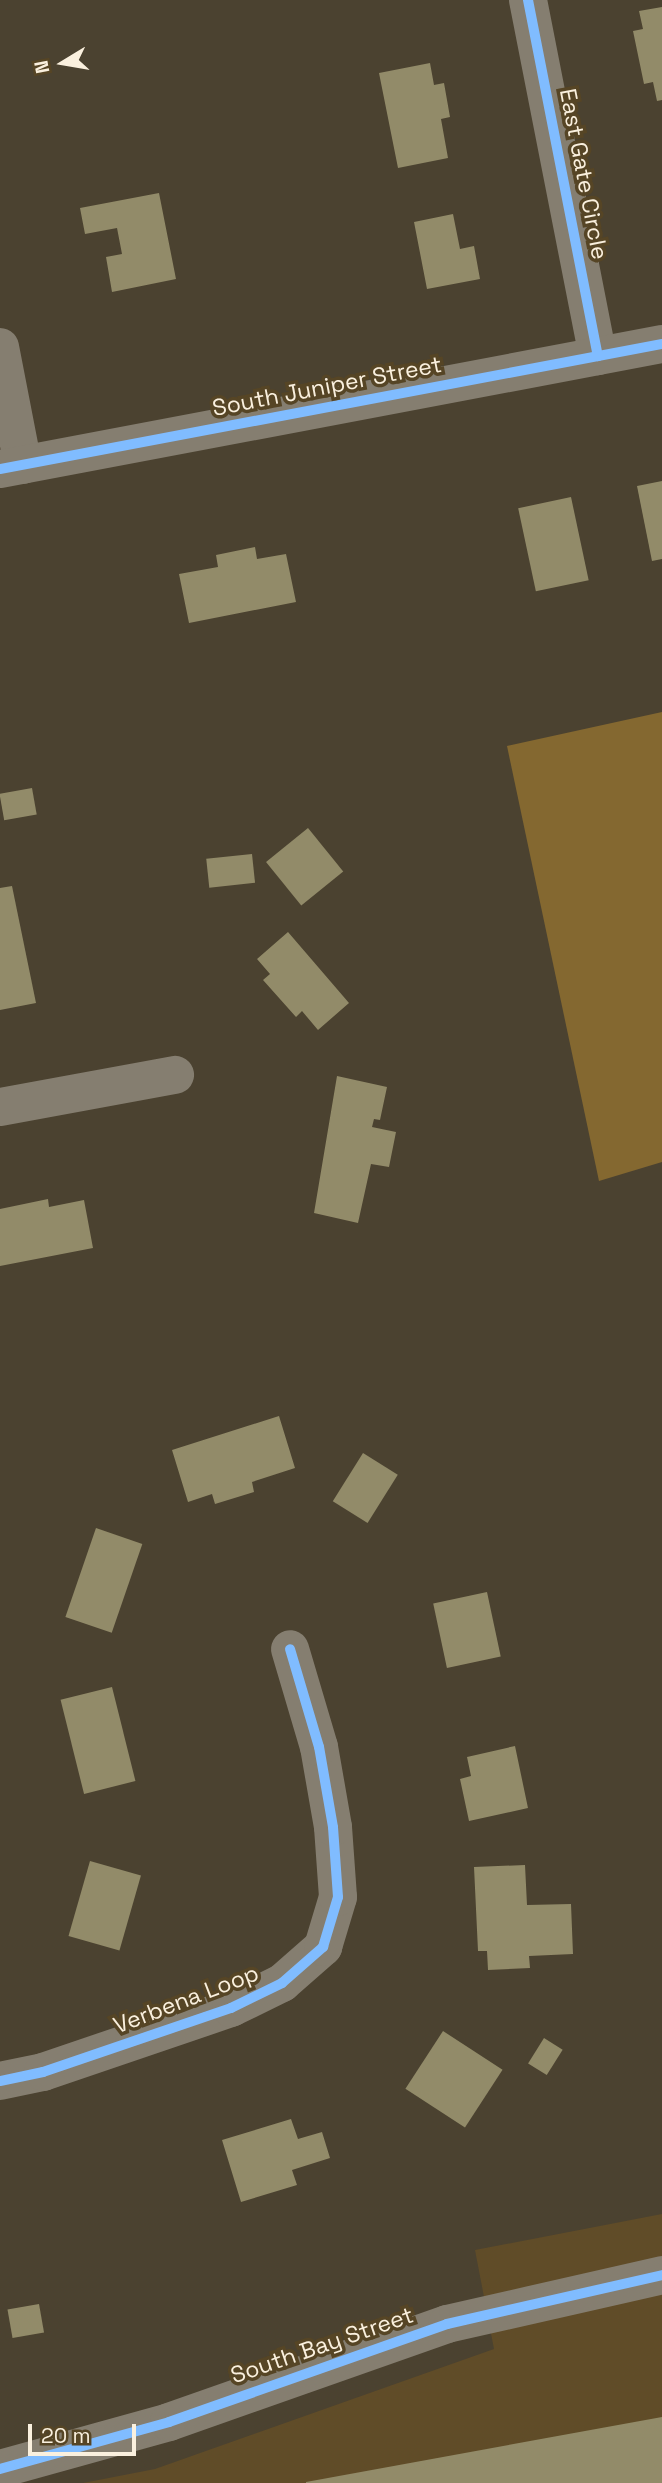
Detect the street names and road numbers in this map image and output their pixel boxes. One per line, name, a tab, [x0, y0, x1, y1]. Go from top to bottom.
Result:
street label: East Gate Circle	[554, 86, 614, 262]
street label: South Juniper Street	[210, 350, 444, 422]
street label: Verbena Loop	[110, 1959, 262, 2039]
street label: South Bay Street	[227, 2301, 417, 2389]

